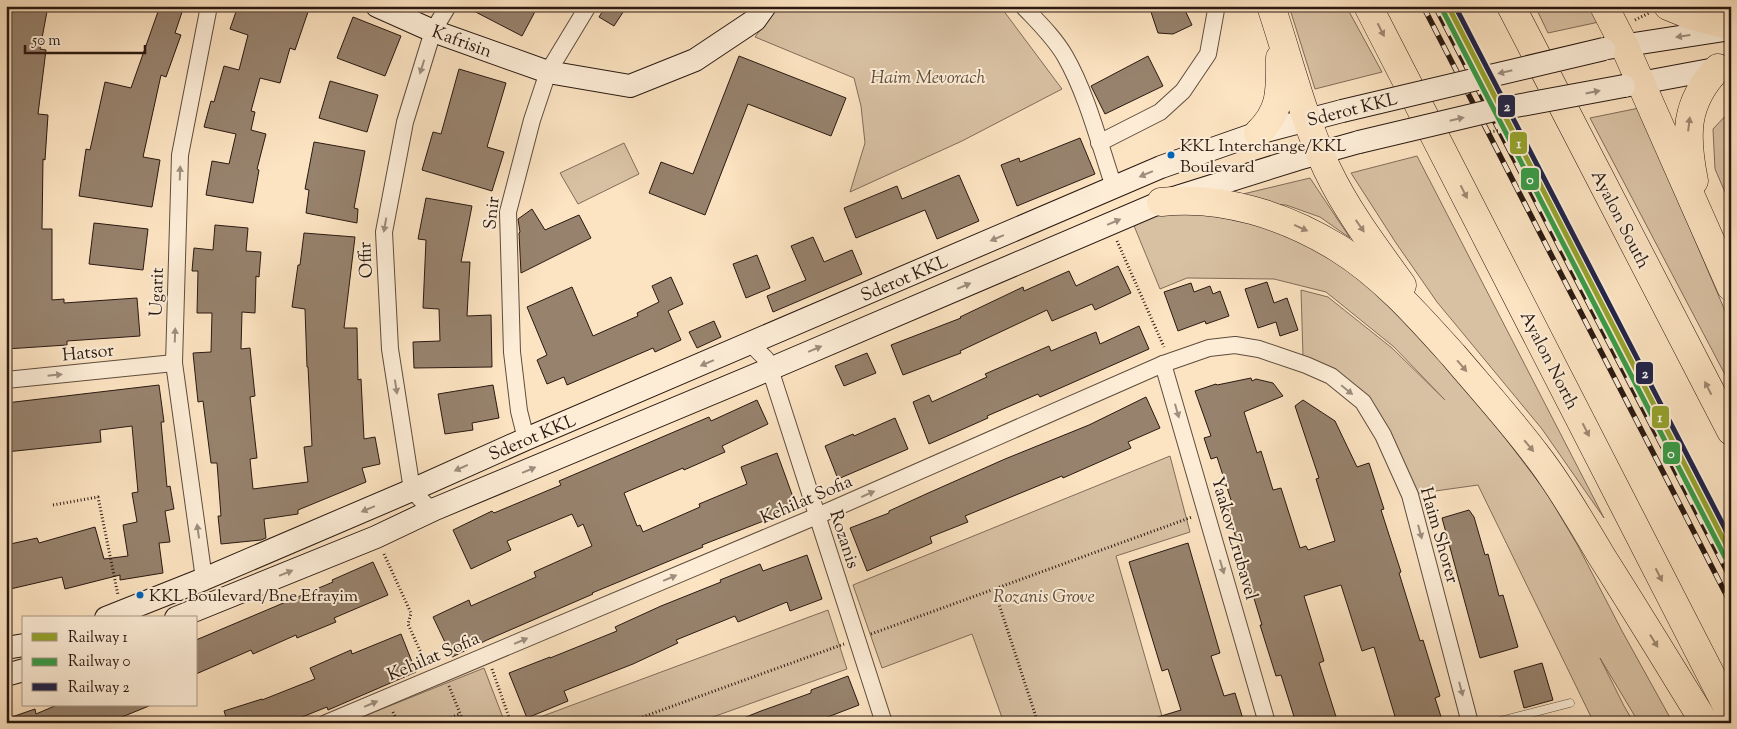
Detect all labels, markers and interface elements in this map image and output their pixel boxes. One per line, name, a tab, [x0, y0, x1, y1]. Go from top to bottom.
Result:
street label: Kafrisin	[428, 20, 495, 66]
scale bar	[25, 22, 145, 54]
one-way arrow	[1377, 23, 1385, 37]
text: 50 m	[31, 31, 61, 52]
one-way arrow	[1674, 32, 1690, 40]
one-way arrow	[418, 59, 425, 74]
park label: Haim Mevorach	[871, 66, 986, 92]
one-way arrow	[1498, 68, 1513, 76]
street label: Sderot KKL	[1304, 87, 1401, 135]
one-way arrow	[1586, 87, 1602, 95]
line badge: 2	[1497, 94, 1516, 118]
text: 2	[1504, 98, 1511, 118]
one-way arrow	[1450, 115, 1465, 123]
one-way arrow	[1685, 116, 1693, 132]
line badge: 1	[1509, 131, 1528, 155]
place label: KKL Interchange/KKL Boulevard	[1180, 135, 1347, 180]
text: 1	[1517, 135, 1522, 155]
marker: KKL Interchange/KKL Boulevard	[1166, 150, 1176, 160]
one-way arrow	[176, 164, 184, 180]
street label: Ayalon South	[1583, 166, 1655, 274]
line badge: 0	[1520, 167, 1540, 191]
one-way arrow	[1139, 170, 1153, 178]
text: 0	[1526, 171, 1534, 191]
one-way arrow	[1460, 185, 1468, 199]
street label: Snir	[478, 195, 508, 231]
one-way arrow	[381, 217, 389, 233]
one-way arrow	[1107, 217, 1121, 225]
one-way arrow	[1355, 219, 1365, 233]
one-way arrow	[1294, 224, 1308, 232]
one-way arrow	[989, 234, 1004, 242]
street label: Offir	[353, 241, 381, 279]
street label: Sderot KKL	[857, 250, 953, 310]
street label: Ugarit	[144, 267, 172, 317]
one-way arrow	[957, 281, 971, 289]
street label: Ayalon North	[1512, 307, 1584, 415]
one-way arrow	[171, 327, 179, 343]
street label: Hatsor	[61, 338, 116, 370]
one-way arrow	[808, 345, 822, 353]
one-way arrow	[699, 359, 714, 367]
one-way arrow	[1457, 360, 1468, 373]
line badge: 2	[1635, 361, 1654, 385]
text: 2	[1642, 365, 1649, 385]
one-way arrow	[47, 371, 63, 379]
one-way arrow	[392, 379, 400, 395]
one-way arrow	[1704, 380, 1712, 395]
one-way arrow	[1341, 384, 1354, 395]
one-way arrow	[1173, 404, 1181, 419]
line badge: 1	[1651, 405, 1670, 429]
street label: Sderot KKL	[485, 409, 581, 469]
text: 1	[1658, 409, 1663, 429]
one-way arrow	[1582, 423, 1590, 437]
one-way arrow	[1523, 439, 1534, 452]
line badge: 0	[1662, 441, 1681, 465]
text: 0	[1667, 445, 1675, 465]
one-way arrow	[454, 465, 468, 473]
one-way arrow	[522, 465, 536, 473]
street label: Kehilat Sofia	[757, 470, 857, 532]
street label: Yaakov Zrubavel	[1203, 474, 1263, 603]
street label: Haim Shorer	[1412, 484, 1464, 587]
one-way arrow	[861, 489, 875, 497]
one-way arrow	[361, 506, 375, 514]
street label: Rozanis	[821, 507, 865, 572]
one-way arrow	[193, 523, 201, 539]
one-way arrow	[1416, 524, 1424, 539]
one-way arrow	[1219, 559, 1227, 574]
one-way arrow	[1655, 568, 1663, 582]
one-way arrow	[279, 569, 294, 577]
one-way arrow	[663, 574, 677, 582]
place label: KKL Boulevard/Bne Efrayim	[149, 585, 358, 609]
park label: Rozanis Grove	[993, 585, 1095, 611]
marker: KKL Boulevard/Bne Efrayim	[135, 590, 145, 600]
legend	[22, 616, 198, 706]
street label: Kehilat Sofia	[384, 627, 484, 689]
text: Railway 1	[68, 628, 128, 649]
one-way arrow	[1650, 634, 1659, 648]
one-way arrow	[514, 637, 528, 645]
text: Railway 0	[68, 652, 131, 673]
text: Railway 2	[68, 678, 130, 699]
one-way arrow	[1457, 682, 1465, 697]
one-way arrow	[364, 700, 379, 708]

